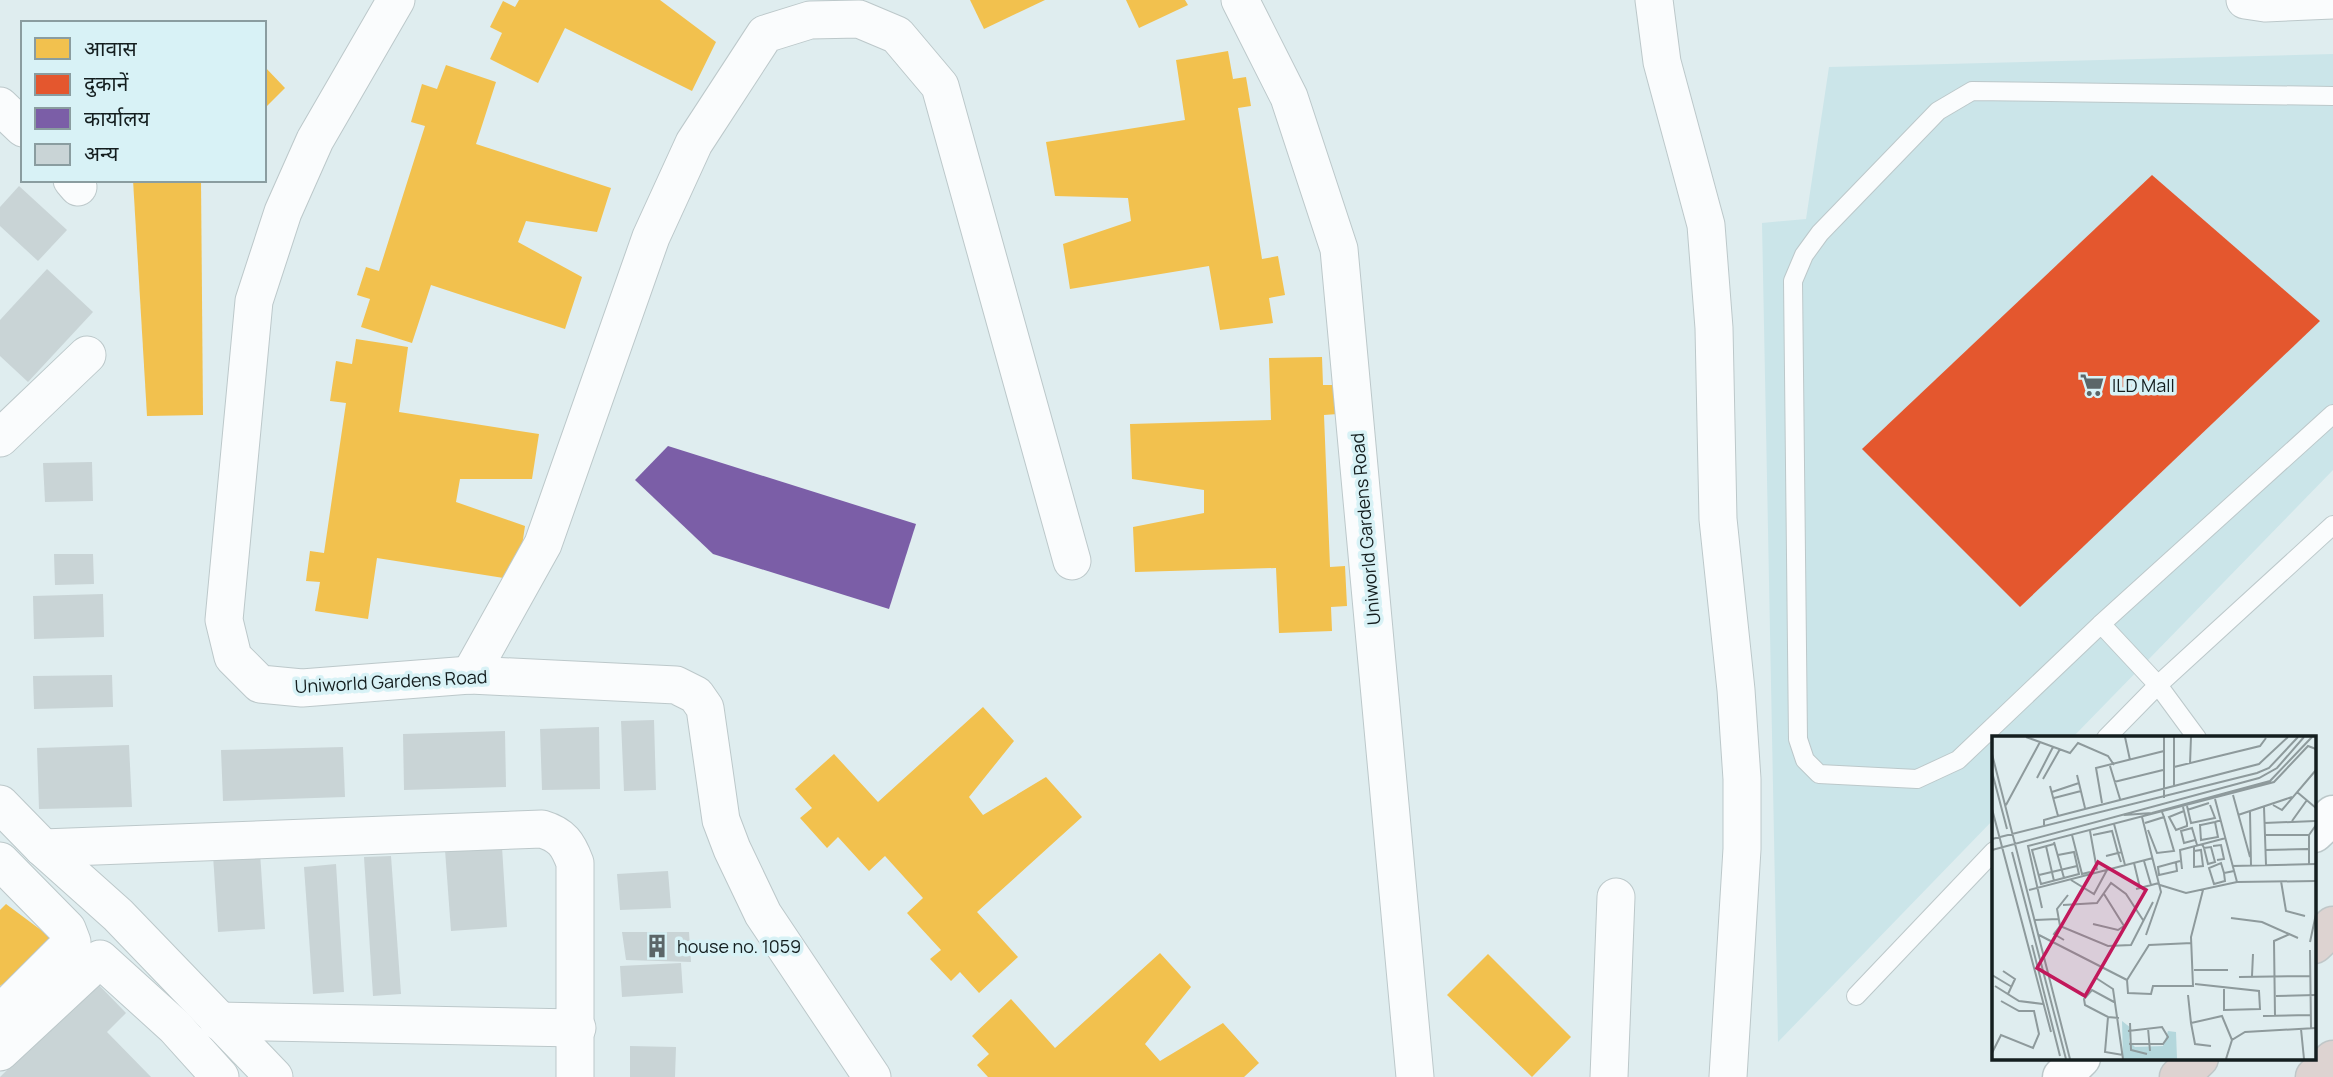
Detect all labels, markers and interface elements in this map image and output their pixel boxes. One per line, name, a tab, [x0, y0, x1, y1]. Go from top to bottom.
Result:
legend	[21, 21, 266, 182]
text: आवास	[84, 34, 138, 62]
text: दुकानें	[84, 69, 129, 98]
text: कार्यालय	[84, 104, 150, 132]
text: अन्य	[84, 139, 119, 167]
supermarket icon: ILD Mall	[2078, 371, 2106, 399]
place label: ILD Mall	[2112, 373, 2175, 397]
street label: Uniworld Gardens Road	[1345, 432, 1385, 626]
street label: Uniworld Gardens Road	[294, 664, 488, 698]
inset map	[1992, 736, 2316, 1060]
building icon: house no. 1059	[643, 932, 671, 960]
place label: house no. 1059	[677, 934, 801, 958]

